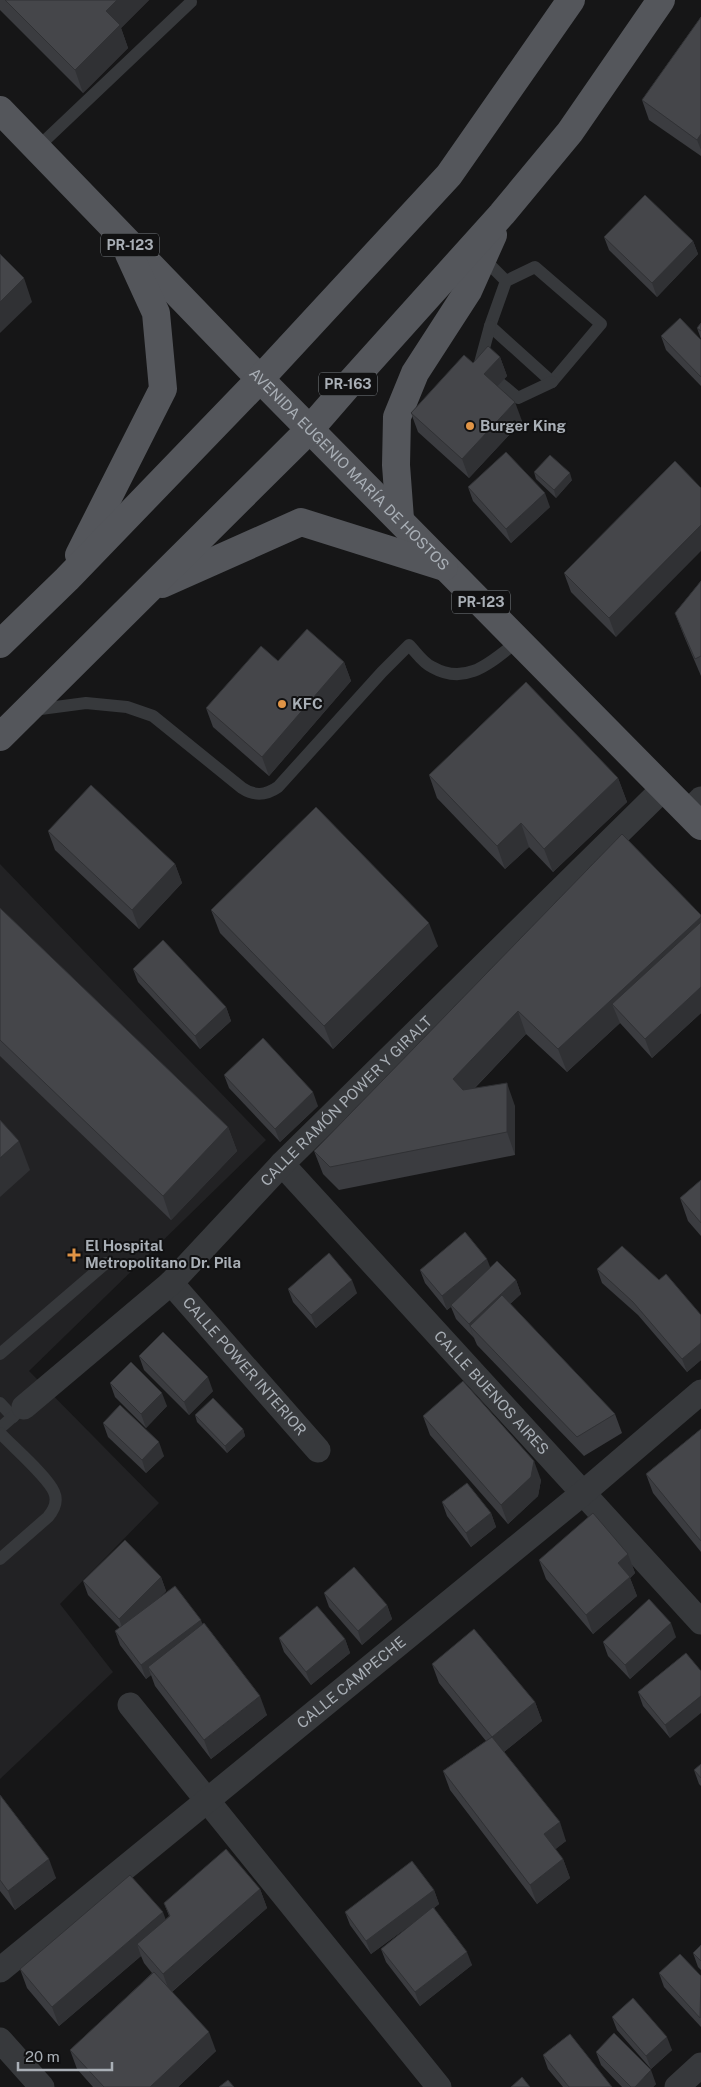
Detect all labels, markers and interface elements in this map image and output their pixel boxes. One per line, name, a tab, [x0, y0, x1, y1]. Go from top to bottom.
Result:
road number: PR-123	[101, 234, 159, 256]
street label: AVENIDA EUGENIO MARÍA DE HOSTOS	[246, 364, 453, 574]
road number: PR-163	[319, 372, 377, 396]
place label: Burger King	[480, 417, 566, 434]
marker: Burger King	[464, 420, 476, 432]
road number: PR-123	[452, 590, 510, 614]
place label: KFC	[292, 695, 323, 712]
marker: KFC	[276, 698, 288, 710]
street label: CALLE RAMÓN POWER Y GIRALT	[257, 1012, 435, 1189]
place label: El Hospital Metropolitano Dr. Pila	[85, 1237, 241, 1271]
marker: El Hospital Metropolitano Dr. Pila	[67, 1248, 81, 1262]
street label: CALLE POWER INTERIOR	[179, 1293, 310, 1439]
street label: CALLE BUENOS AIRES	[431, 1327, 552, 1458]
street label: CALLE CAMPECHE	[293, 1633, 409, 1731]
scale bar	[18, 2040, 111, 2072]
text: 20 m	[25, 2048, 60, 2065]

